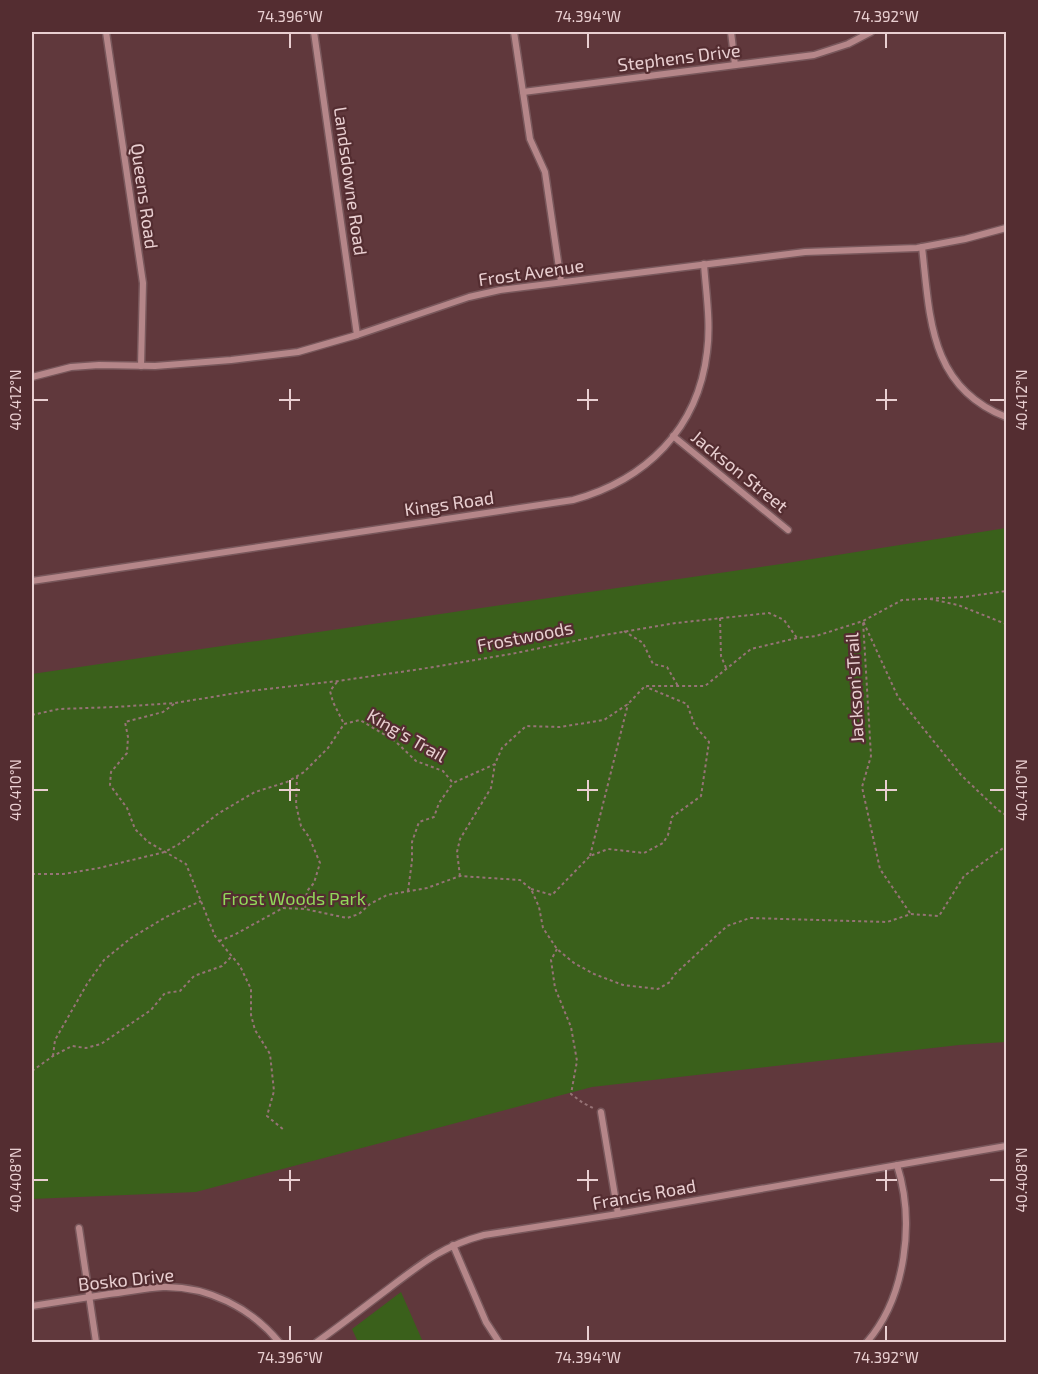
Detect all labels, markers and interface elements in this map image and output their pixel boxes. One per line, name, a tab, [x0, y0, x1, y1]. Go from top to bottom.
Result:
text: 74.396°W	[257, 7, 323, 25]
text: 74.394°W	[555, 7, 621, 25]
text: 74.392°W	[853, 7, 919, 25]
street label: Stephens Drive	[616, 39, 742, 75]
street label: Landsdowne Road	[330, 105, 372, 257]
street label: Queens Road	[127, 142, 163, 250]
street label: Frost Avenue	[477, 254, 585, 290]
text: 40.412°N	[6, 369, 24, 431]
text: 40.412°N	[1012, 369, 1030, 431]
street label: Jackson Street	[687, 425, 793, 517]
street label: Kings Road	[403, 486, 495, 520]
street label: Frostwoods	[475, 616, 575, 656]
street label: Jackson'sTrail	[840, 632, 868, 744]
street label: King's Trail	[363, 704, 451, 767]
text: 40.410°N	[6, 759, 24, 821]
text: 40.410°N	[1012, 759, 1030, 821]
park label: Frost Woods Park	[222, 887, 366, 909]
text: 40.408°N	[6, 1148, 24, 1212]
text: 40.408°N	[1012, 1148, 1030, 1212]
street label: Francis Road	[590, 1174, 698, 1214]
street label: Bosko Drive	[77, 1263, 175, 1295]
text: 74.396°W	[257, 1348, 323, 1366]
text: 74.394°W	[555, 1348, 621, 1366]
text: 74.392°W	[853, 1348, 919, 1366]

